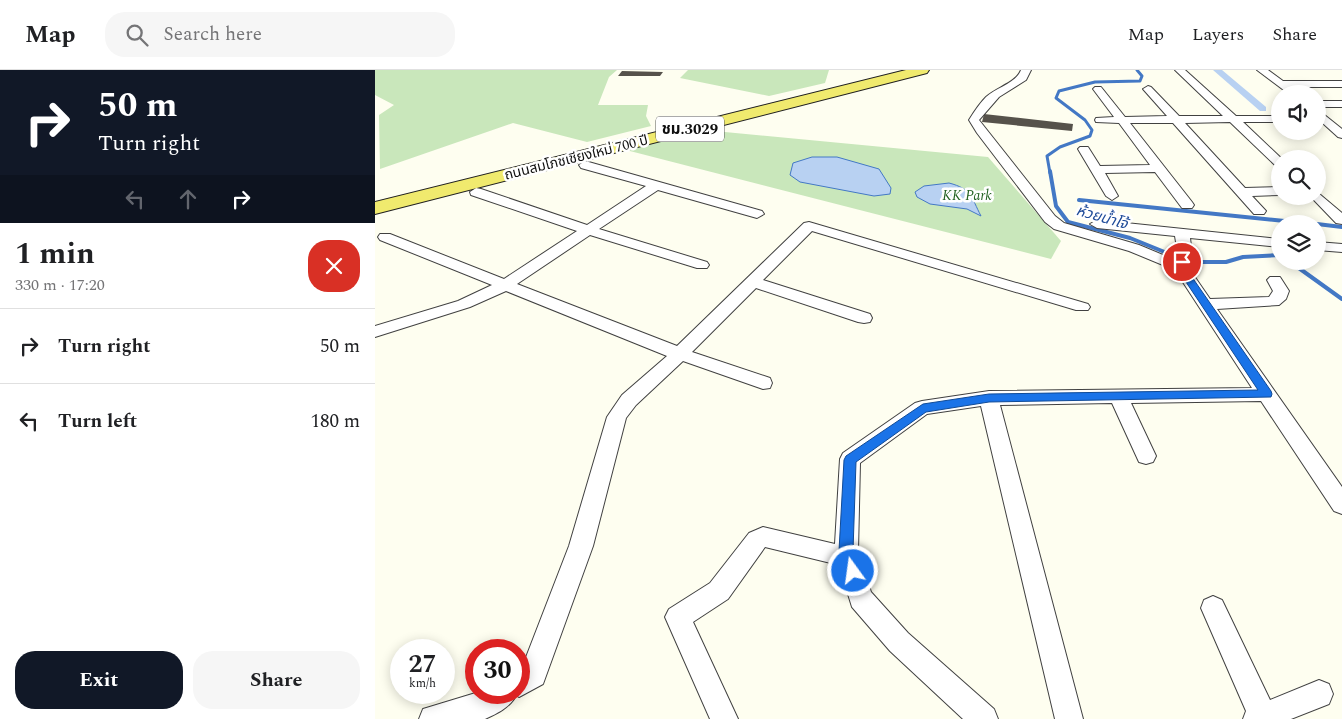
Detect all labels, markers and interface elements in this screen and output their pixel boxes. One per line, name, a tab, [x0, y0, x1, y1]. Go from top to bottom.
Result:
search box	[105, 12, 455, 57]
text: Map	[25, 17, 75, 53]
text: Search here	[163, 20, 262, 49]
icon: search	[123, 21, 151, 49]
text: Map	[1128, 21, 1164, 48]
text: Layers	[1192, 21, 1244, 48]
text: Share	[1272, 21, 1317, 48]
text: 50 m	[98, 79, 178, 132]
map controls	[1271, 85, 1326, 270]
button: sound	[1271, 85, 1326, 140]
icon: right	[15, 90, 80, 155]
road number: ชม.3029	[656, 116, 724, 142]
text: Turn right	[98, 127, 200, 160]
street label: ถนนสมโภชเชียงใหม่ 700 ปี	[502, 129, 650, 186]
button: search	[1271, 150, 1326, 205]
icon: left	[121, 185, 149, 213]
icon: ahead	[174, 185, 202, 213]
icon: right	[227, 185, 255, 213]
park label: KK Park	[942, 185, 992, 206]
water label: ห้วยน้ำโจ้	[1073, 199, 1132, 236]
button: layers	[1271, 215, 1326, 270]
text: 1 min	[15, 231, 95, 277]
button: close	[308, 240, 360, 292]
pin	[1161, 241, 1203, 283]
icon: arrive	[1168, 248, 1196, 276]
text: 330 m · 17:20	[15, 273, 105, 297]
icon: right	[15, 332, 43, 360]
text: Turn right	[58, 332, 151, 361]
text: 50 m	[320, 332, 360, 361]
icon: left	[15, 407, 43, 435]
text: Turn left	[58, 407, 137, 436]
text: 180 m	[310, 407, 360, 436]
position arrow	[826, 544, 878, 596]
speed limit sign: 30	[465, 639, 530, 704]
text: 27	[408, 646, 437, 684]
button: Exit	[15, 651, 183, 709]
button: Share	[193, 651, 360, 709]
text: km/h	[409, 674, 436, 693]

